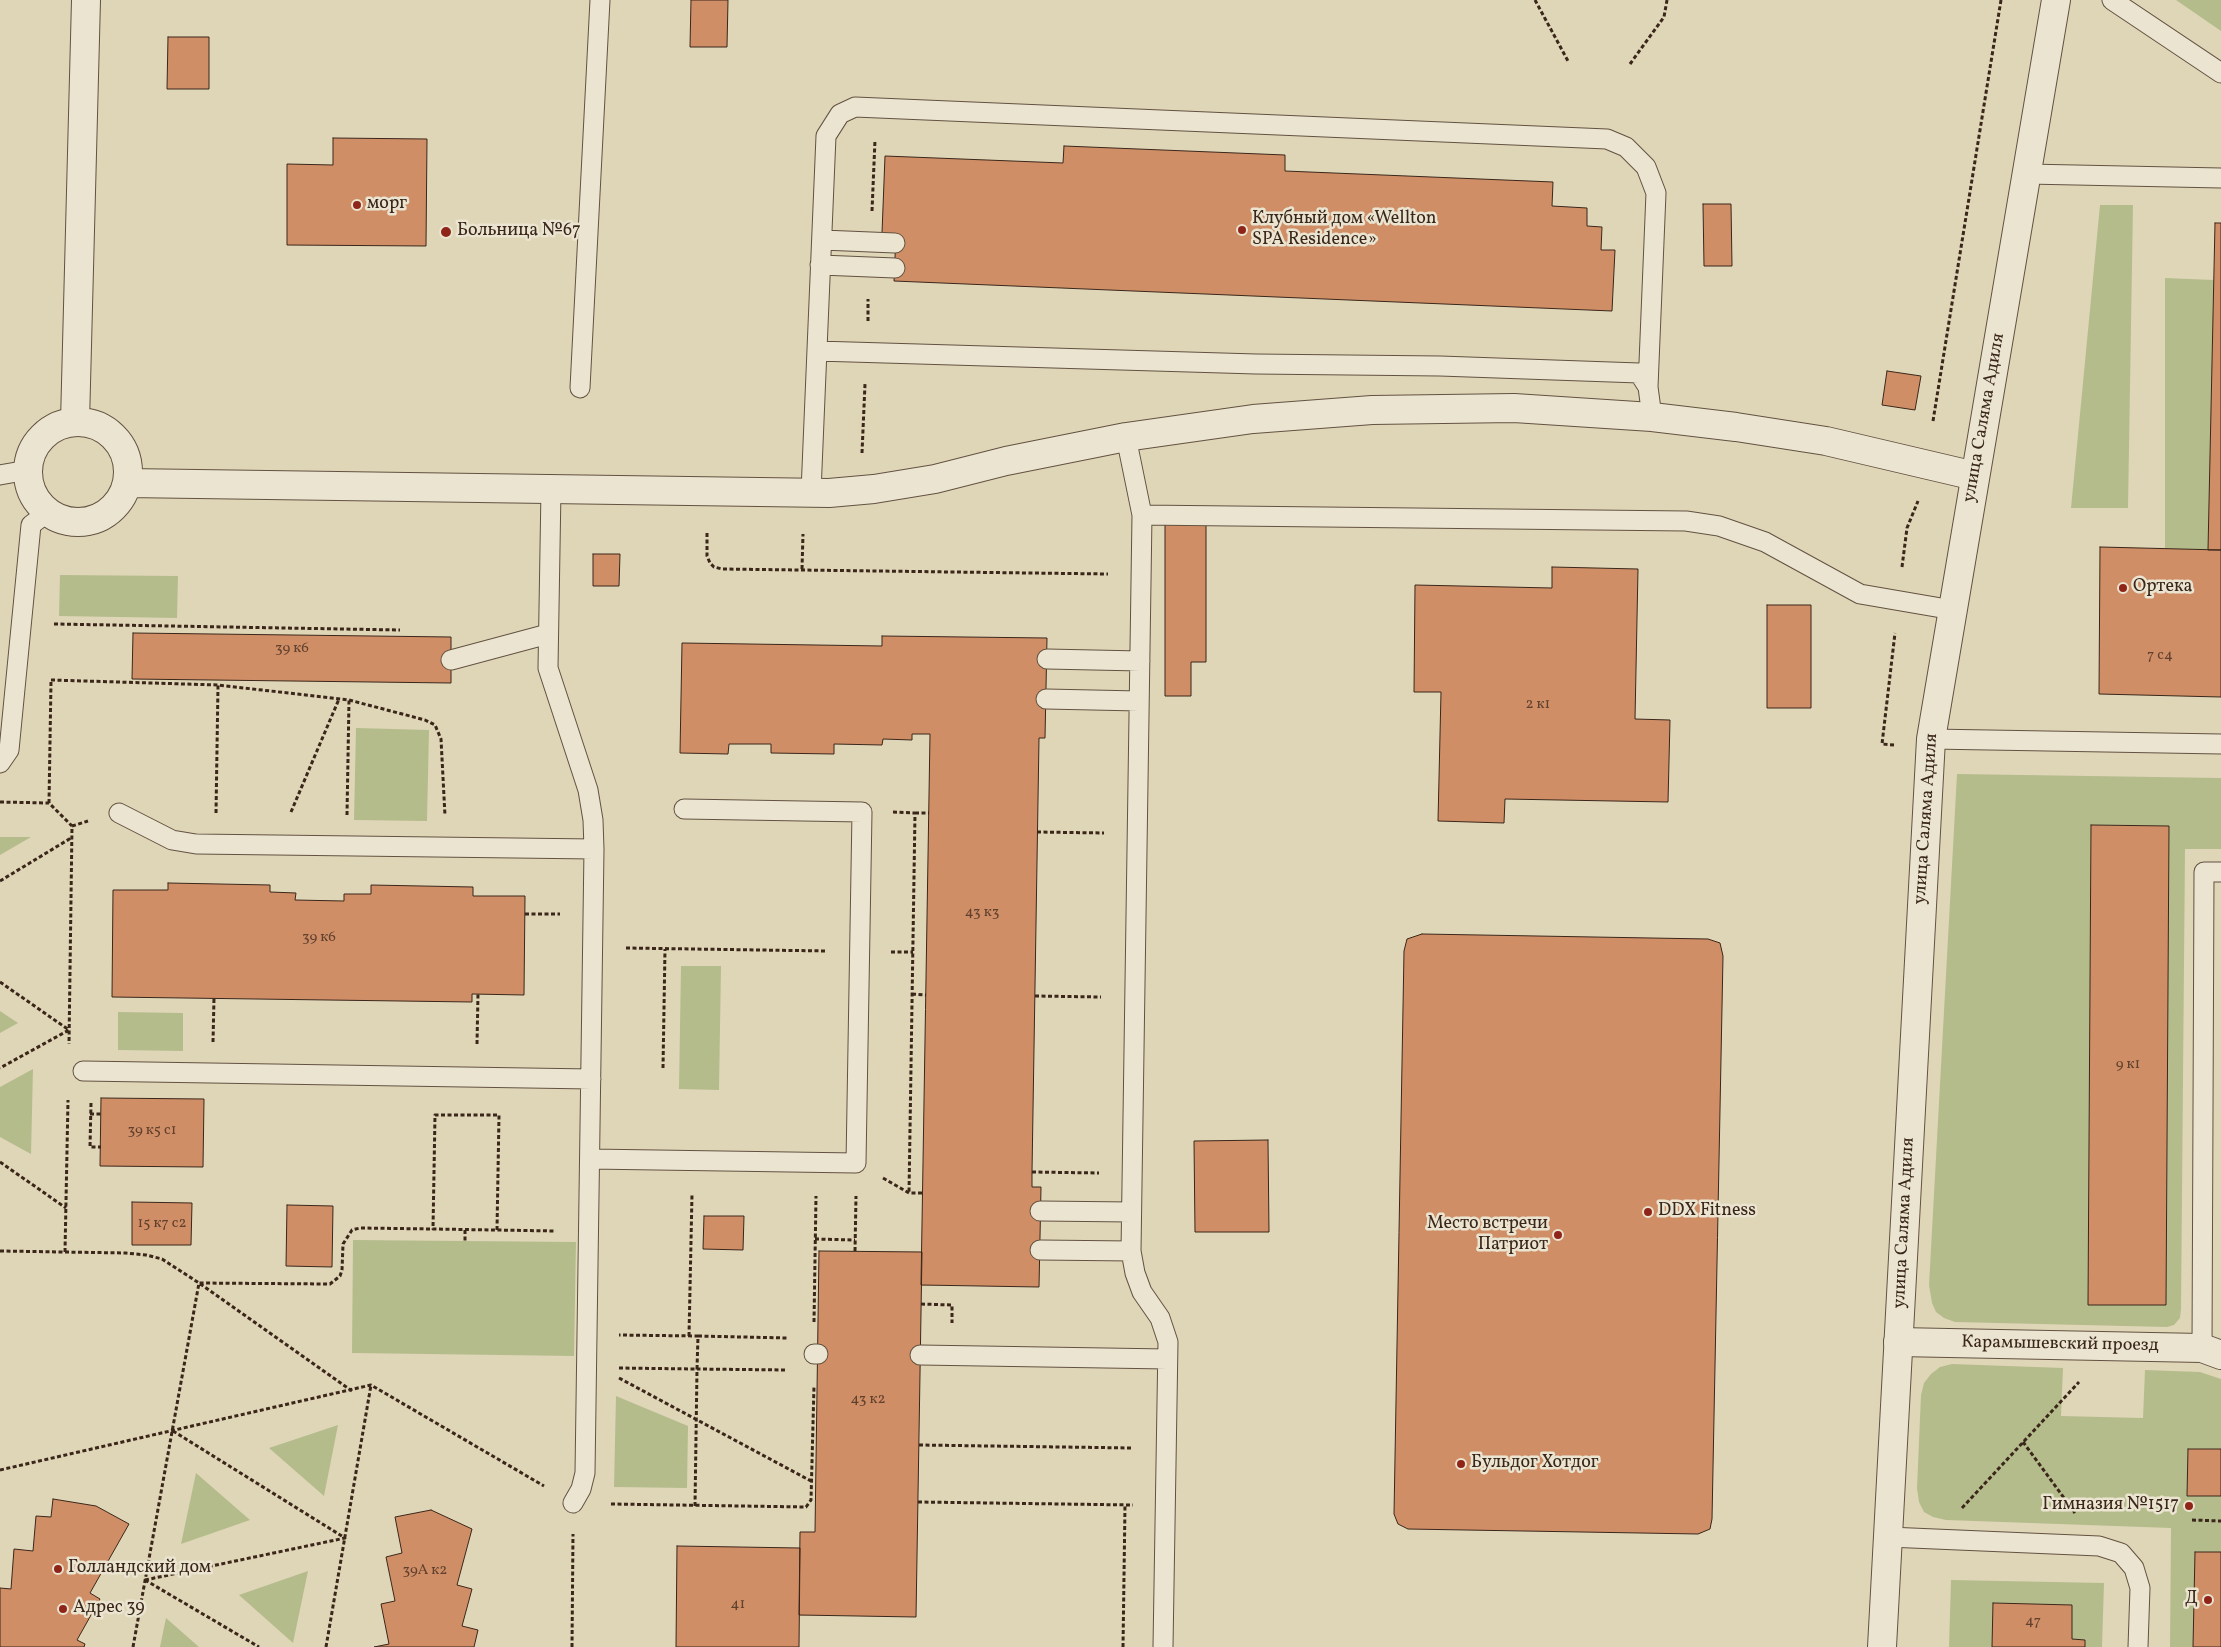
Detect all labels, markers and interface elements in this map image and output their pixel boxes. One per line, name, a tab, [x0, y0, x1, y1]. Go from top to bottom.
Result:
place label: морг	[367, 194, 407, 216]
marker: морг	[351, 199, 363, 211]
place label: Клубный дом «Wellton SPA Residence»	[1252, 209, 1437, 252]
place label: Больница №67	[457, 221, 581, 243]
marker: Клубный дом «Wellton SPA Residence»	[1236, 224, 1248, 236]
marker: Больница №67	[439, 225, 453, 239]
street label: улица Саляма Адиля	[1959, 332, 2011, 504]
place label: Ортека	[2133, 577, 2192, 599]
marker: Ортека	[2117, 582, 2129, 594]
house number: 39 к6	[275, 640, 309, 658]
house number: 7 с4	[2147, 647, 2173, 665]
house number: 2 к1	[1526, 696, 1550, 714]
street label: улица Саляма Адиля	[1910, 733, 1944, 905]
house number: 43 к3	[965, 904, 999, 922]
house number: 39 к6	[302, 929, 336, 947]
house number: 9 к1	[2116, 1056, 2140, 1074]
house number: 39 к5 с1	[128, 1122, 176, 1140]
street label: улица Саляма Адиля	[1890, 1137, 1920, 1309]
place label: DDX Fitness	[1658, 1201, 1756, 1223]
marker: DDX Fitness	[1642, 1206, 1654, 1218]
place label: Место встречи Патриот	[1427, 1214, 1548, 1256]
house number: 15 к7 с2	[137, 1215, 187, 1233]
marker: Место встречи Патриот	[1552, 1229, 1564, 1241]
street label: Карамышевский проезд	[1961, 1332, 2159, 1358]
house number: 43 к2	[850, 1391, 886, 1409]
place label: Бульдог Хотдог	[1471, 1453, 1599, 1475]
marker: Бульдог Хотдог	[1455, 1458, 1467, 1470]
place label: Гимназия №1517	[2042, 1495, 2179, 1517]
marker: Гимназия №1517	[2183, 1500, 2195, 1512]
place label: Голландский дом	[68, 1558, 211, 1580]
house number: 39А к2	[403, 1562, 447, 1580]
marker: Голландский дом	[52, 1563, 64, 1575]
place label: Д	[2185, 1589, 2198, 1611]
marker: Д	[2202, 1594, 2214, 1606]
house number: 41	[731, 1596, 745, 1614]
place label: Адрес 39	[73, 1598, 145, 1620]
marker: Адрес 39	[57, 1603, 69, 1615]
house number: 47	[2025, 1613, 2041, 1631]

